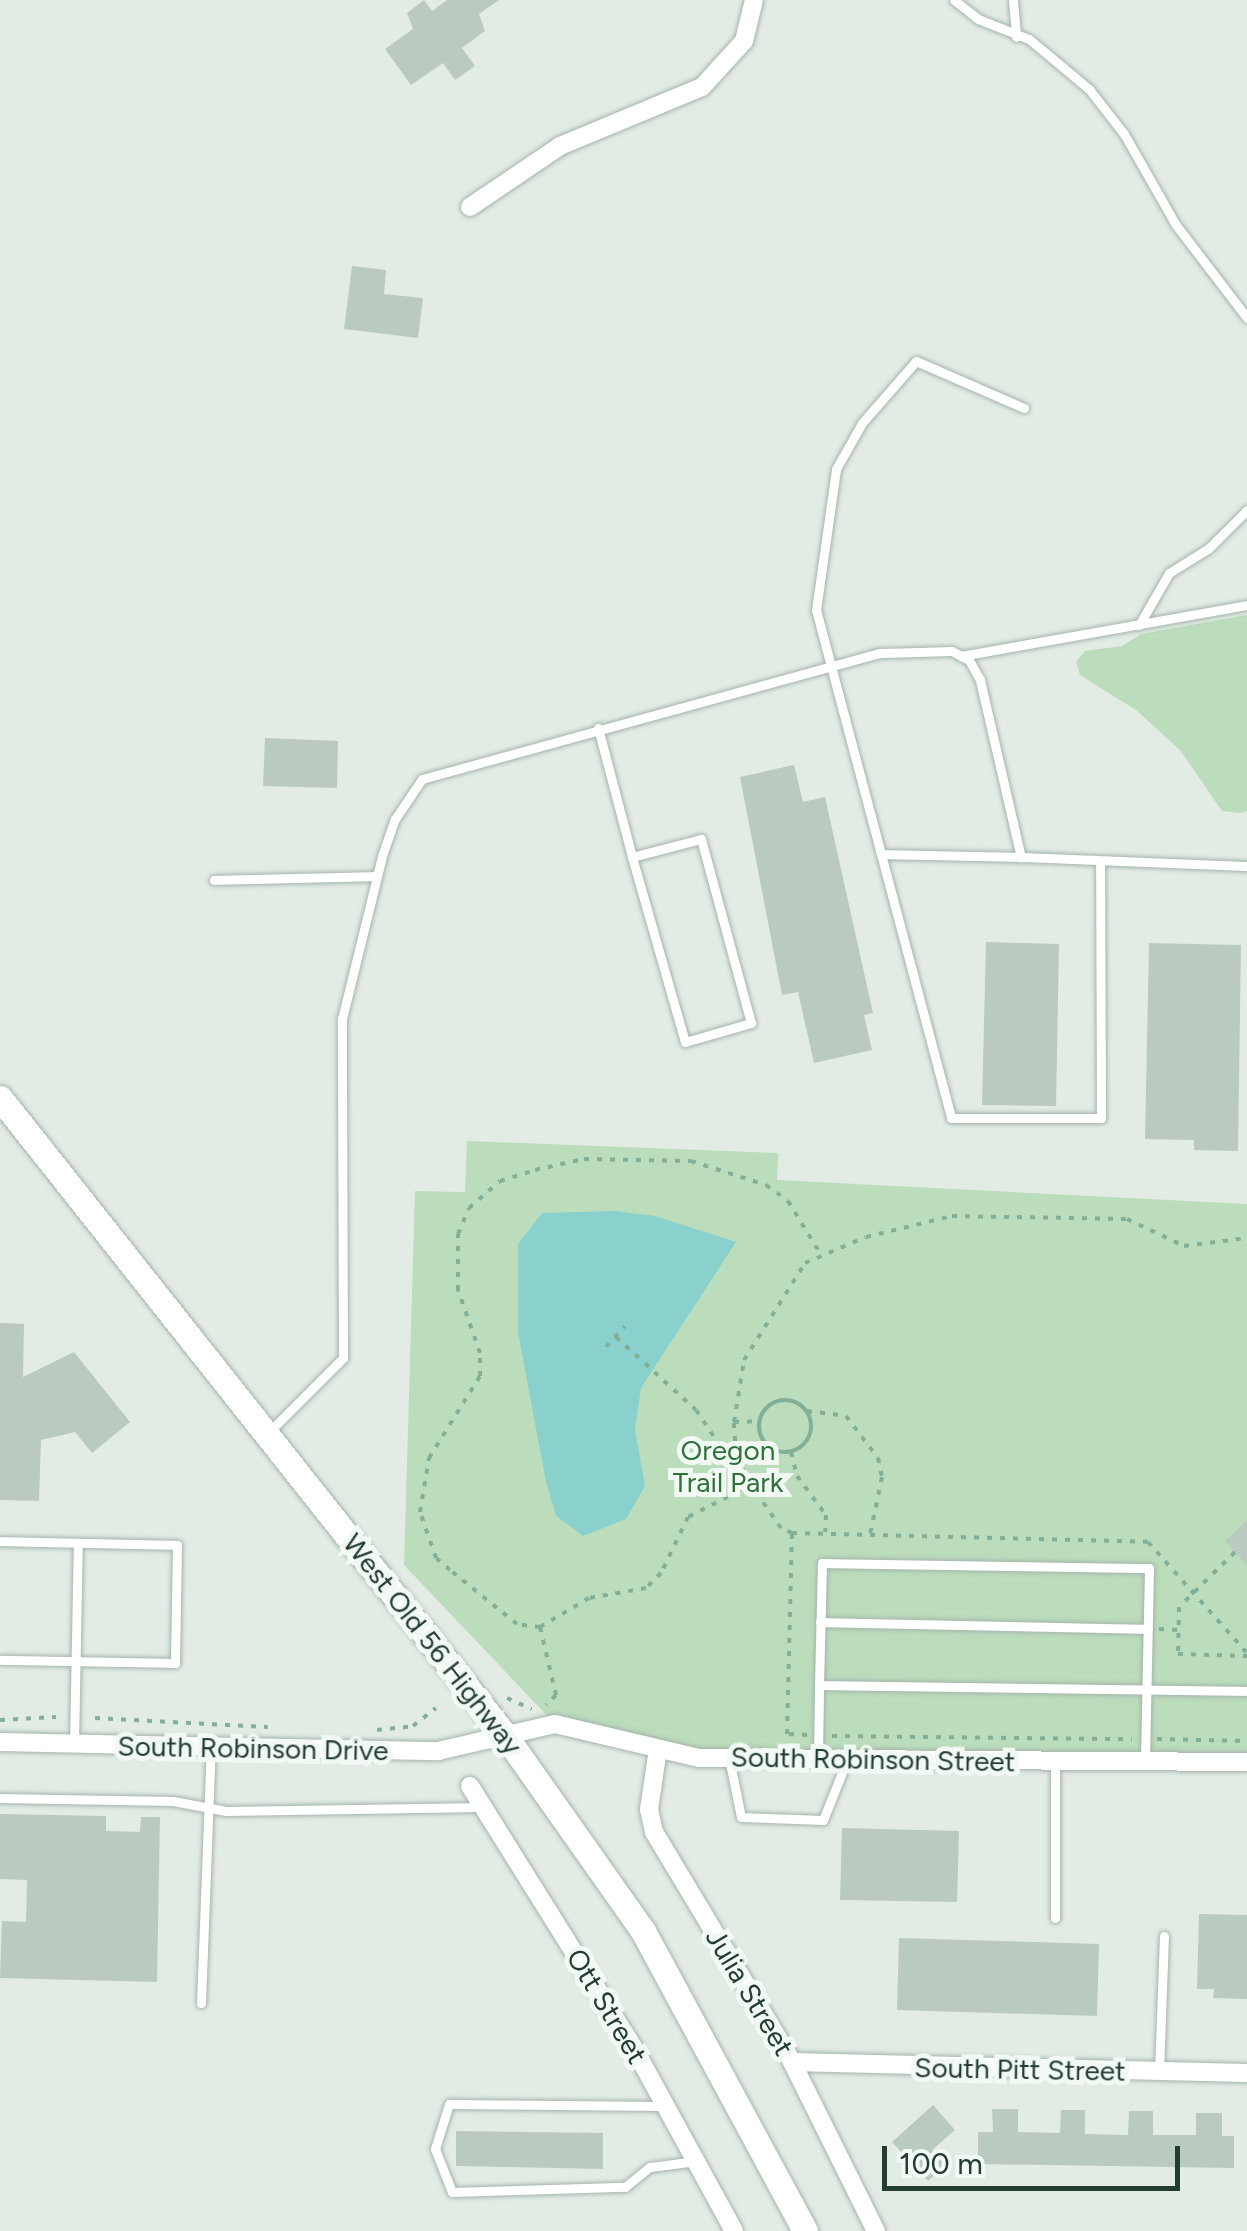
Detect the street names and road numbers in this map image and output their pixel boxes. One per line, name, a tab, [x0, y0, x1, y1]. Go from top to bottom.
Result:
street label: West Old 56 Highway	[336, 1527, 530, 1761]
street label: South Robinson Drive	[117, 1729, 389, 1767]
street label: South Robinson Street	[730, 1740, 1016, 1778]
street label: Julia Street	[699, 1922, 801, 2062]
street label: Ott Street	[560, 1942, 654, 2070]
street label: South Pitt Street	[914, 2050, 1126, 2088]

